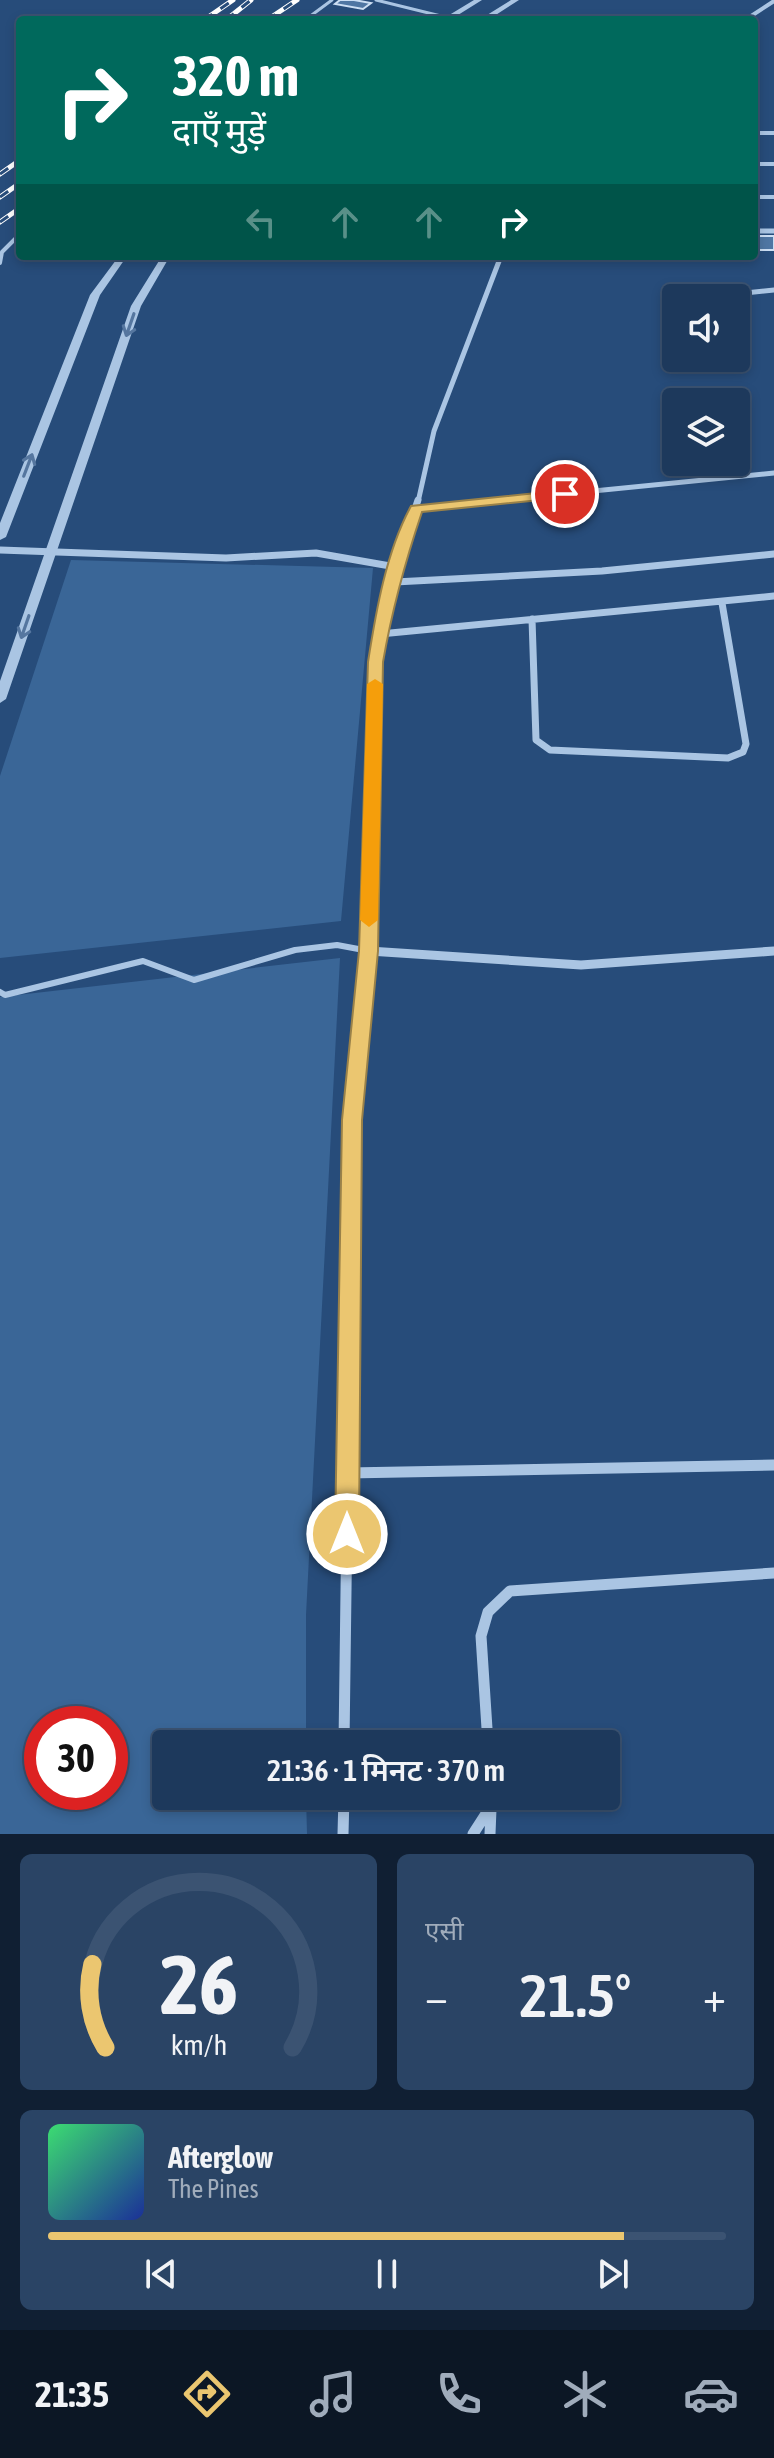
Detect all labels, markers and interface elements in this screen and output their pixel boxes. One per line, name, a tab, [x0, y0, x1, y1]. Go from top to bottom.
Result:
text: 320 m	[172, 44, 299, 108]
icon: right	[40, 48, 144, 152]
text: दाएँ मुड़ें	[172, 110, 266, 152]
icon: left	[239, 200, 283, 244]
icon: ahead	[323, 200, 367, 244]
icon: ahead	[407, 200, 451, 244]
icon: right	[491, 200, 535, 244]
map controls	[662, 284, 750, 476]
button: sound	[662, 284, 750, 372]
one-way arrow	[121, 312, 136, 337]
button: layers	[662, 388, 750, 476]
one-way arrow	[22, 453, 36, 478]
pin	[531, 460, 599, 528]
icon: arrive	[543, 472, 587, 516]
one-way arrow	[16, 614, 31, 639]
position arrow	[305, 1492, 389, 1576]
speed limit sign: 30	[24, 1706, 128, 1810]
text: 21:36 · 1 मिनट · 370 m	[267, 1753, 505, 1787]
text: एसी	[425, 1916, 464, 1946]
text: 26	[159, 1936, 238, 2032]
text: 21.5°	[520, 1961, 631, 2030]
text: −	[425, 1971, 448, 2021]
text: +	[703, 1971, 726, 2021]
text: km/h	[170, 2028, 227, 2061]
text: Afterglow	[168, 2140, 273, 2174]
text: The Pines	[168, 2174, 259, 2204]
icon: previous	[139, 2252, 183, 2296]
icon: pause	[365, 2252, 409, 2296]
icon: next	[591, 2252, 635, 2296]
icon: directions	[179, 2366, 235, 2422]
icon: music	[305, 2366, 361, 2422]
icon: phone	[431, 2366, 487, 2422]
icon: climate	[557, 2366, 613, 2422]
icon: car	[683, 2366, 739, 2422]
text: 21:35	[35, 2373, 109, 2415]

